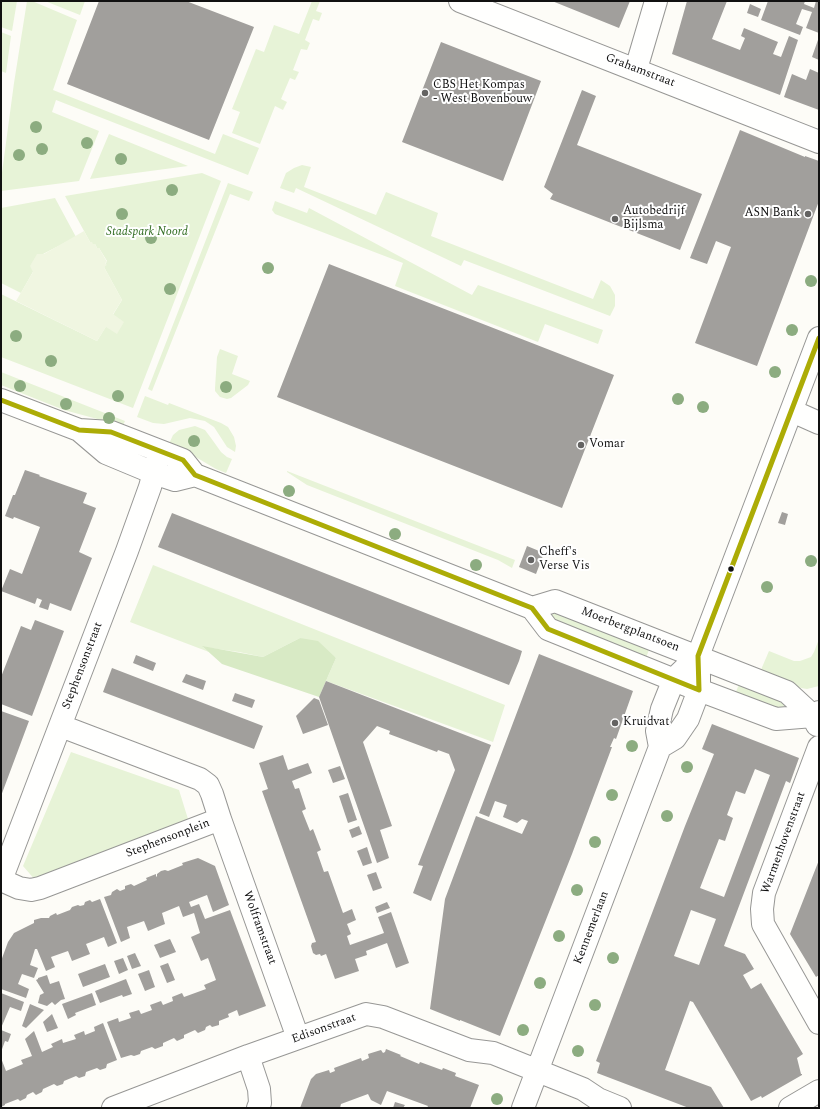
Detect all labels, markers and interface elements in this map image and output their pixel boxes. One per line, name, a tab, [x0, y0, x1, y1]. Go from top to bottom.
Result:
street label: Grahamstraat	[603, 51, 677, 91]
place label: CBS Het Kompas - West Bovenbouw	[433, 79, 532, 107]
marker: CBS Het Kompas - West Bovenbouw	[420, 88, 430, 98]
place label: Autobedrijf Bijlsma	[623, 205, 685, 233]
place label: ASN Bank	[745, 207, 800, 221]
marker: ASN Bank	[803, 209, 813, 219]
marker: Autobedrijf Bijlsma	[610, 214, 620, 224]
park label: Stadspark Noord	[106, 226, 188, 240]
place label: Vomar	[589, 438, 625, 452]
marker: Vomar	[576, 440, 586, 450]
place label: Cheff's Verse Vis	[539, 546, 590, 574]
marker: Cheff's Verse Vis	[526, 555, 536, 565]
unlabelled marker	[726, 564, 736, 574]
street label: Moerbergplantsoen	[579, 605, 681, 655]
street label: Stephensonstraat	[60, 620, 106, 712]
place label: Kruidvat	[623, 716, 669, 730]
marker: Kruidvat	[610, 718, 620, 728]
street label: Warmenhovenstraat	[759, 790, 809, 896]
street label: Stephensonplein	[124, 816, 212, 862]
street label: Wolframstraat	[239, 889, 279, 967]
street label: Kennemerlaan	[571, 889, 613, 967]
street label: Edisonstraat	[290, 1011, 358, 1047]

